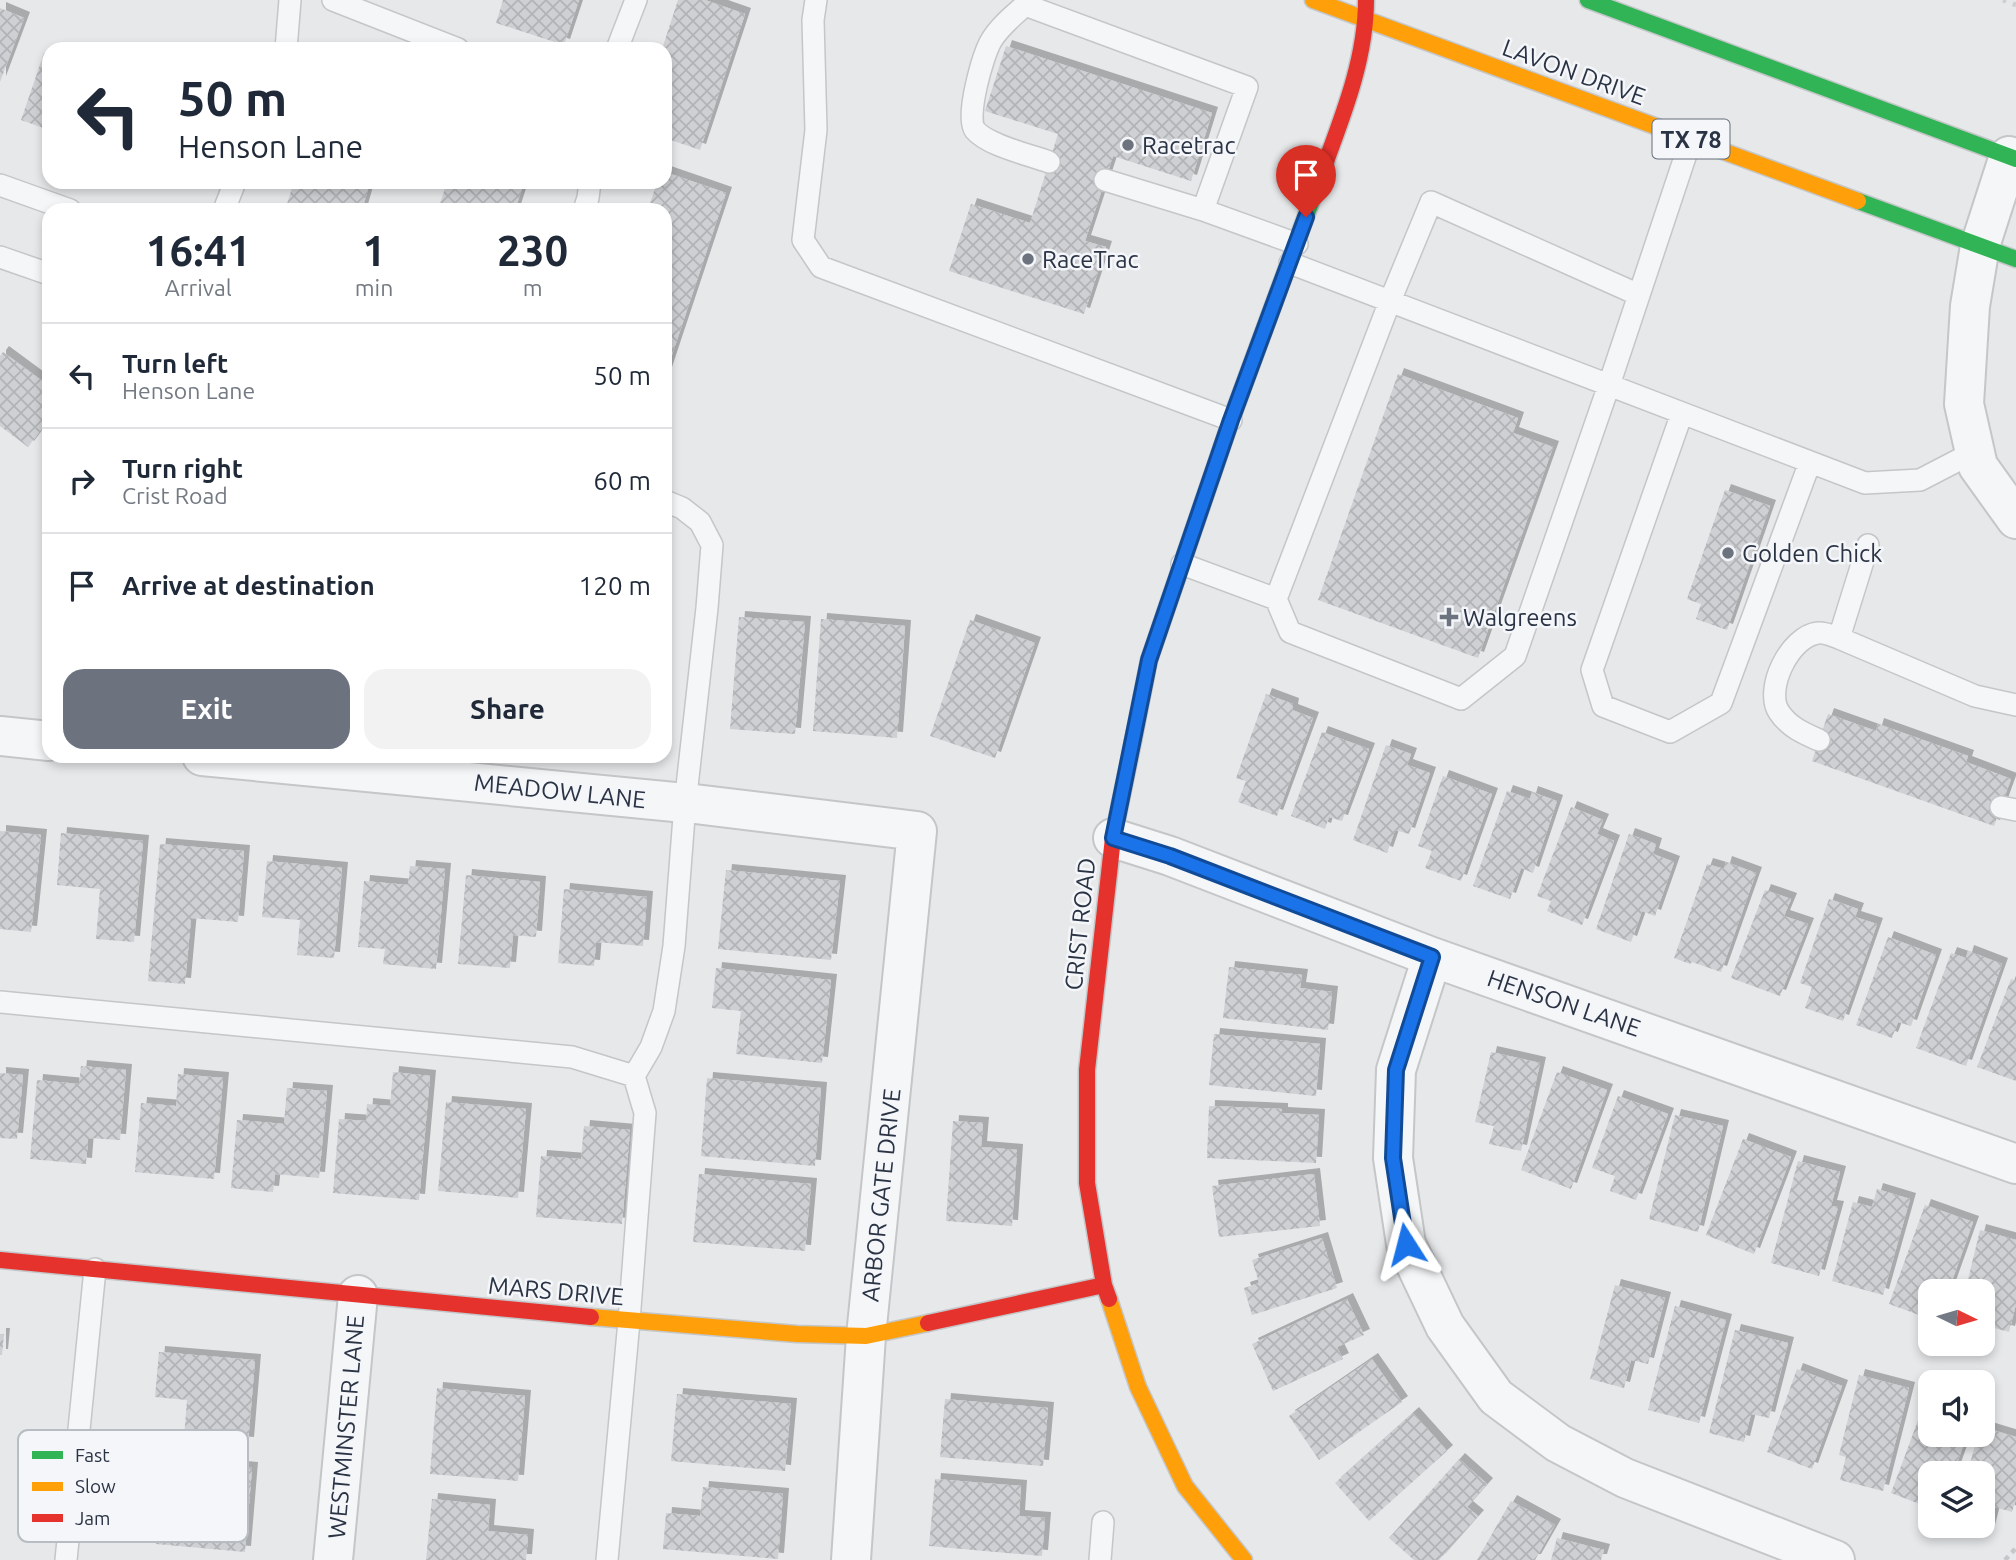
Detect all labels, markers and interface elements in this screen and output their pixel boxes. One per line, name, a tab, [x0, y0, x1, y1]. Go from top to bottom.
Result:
street label: LAVON DRIVE	[1499, 34, 1649, 110]
icon: left	[63, 70, 154, 161]
text: 50 m	[178, 70, 287, 125]
road number: TX 78	[1652, 120, 1730, 158]
text: Henson Lane	[178, 128, 363, 164]
place label: Racetrac	[1142, 132, 1236, 159]
marker: Racetrac	[1120, 137, 1136, 153]
pin	[1276, 145, 1336, 217]
icon: arrive	[1287, 156, 1325, 194]
text: 16:41	[146, 227, 251, 274]
text: 1	[362, 227, 386, 274]
text: 230	[497, 227, 568, 274]
place label: RaceTrac	[1042, 246, 1139, 273]
marker: RaceTrac	[1020, 251, 1036, 267]
text: Arrival	[165, 275, 232, 300]
text: min	[355, 275, 393, 300]
text: m	[523, 275, 543, 300]
text: Turn left	[122, 349, 228, 378]
icon: left	[63, 357, 101, 395]
text: 50 m	[593, 361, 651, 390]
text: Henson Lane	[122, 378, 255, 403]
text: Turn right	[122, 454, 243, 483]
icon: right	[63, 462, 101, 500]
text: 60 m	[593, 466, 651, 495]
text: Crist Road	[122, 483, 228, 508]
place label: Golden Chick	[1742, 540, 1882, 567]
marker: Golden Chick	[1720, 545, 1736, 561]
icon: arrive	[63, 567, 101, 605]
text: Arrive at destination	[122, 571, 375, 600]
text: 120 m	[579, 571, 651, 600]
place label: Walgreens	[1463, 604, 1577, 631]
marker: Walgreens	[1441, 609, 1457, 625]
button: Exit	[63, 669, 350, 749]
button: Share	[364, 669, 651, 749]
street label: MEADOW LANE	[473, 769, 647, 813]
street label: CRIST ROAD	[1060, 856, 1100, 992]
street label: HENSON LANE	[1484, 964, 1644, 1042]
street label: ARBOR GATE DRIVE	[856, 1087, 906, 1303]
position arrow	[1369, 1207, 1443, 1281]
street label: MARS DRIVE	[487, 1272, 625, 1310]
north arrow	[1918, 1279, 1995, 1356]
map controls	[1918, 1279, 1995, 1538]
street label: WESTMINSTER LANE	[323, 1314, 369, 1540]
button: sound	[1918, 1370, 1995, 1447]
legend	[18, 1430, 248, 1542]
text: Fast	[75, 1444, 110, 1466]
button: layers	[1918, 1461, 1995, 1538]
text: Slow	[75, 1475, 116, 1497]
text: Jam	[75, 1507, 111, 1529]

